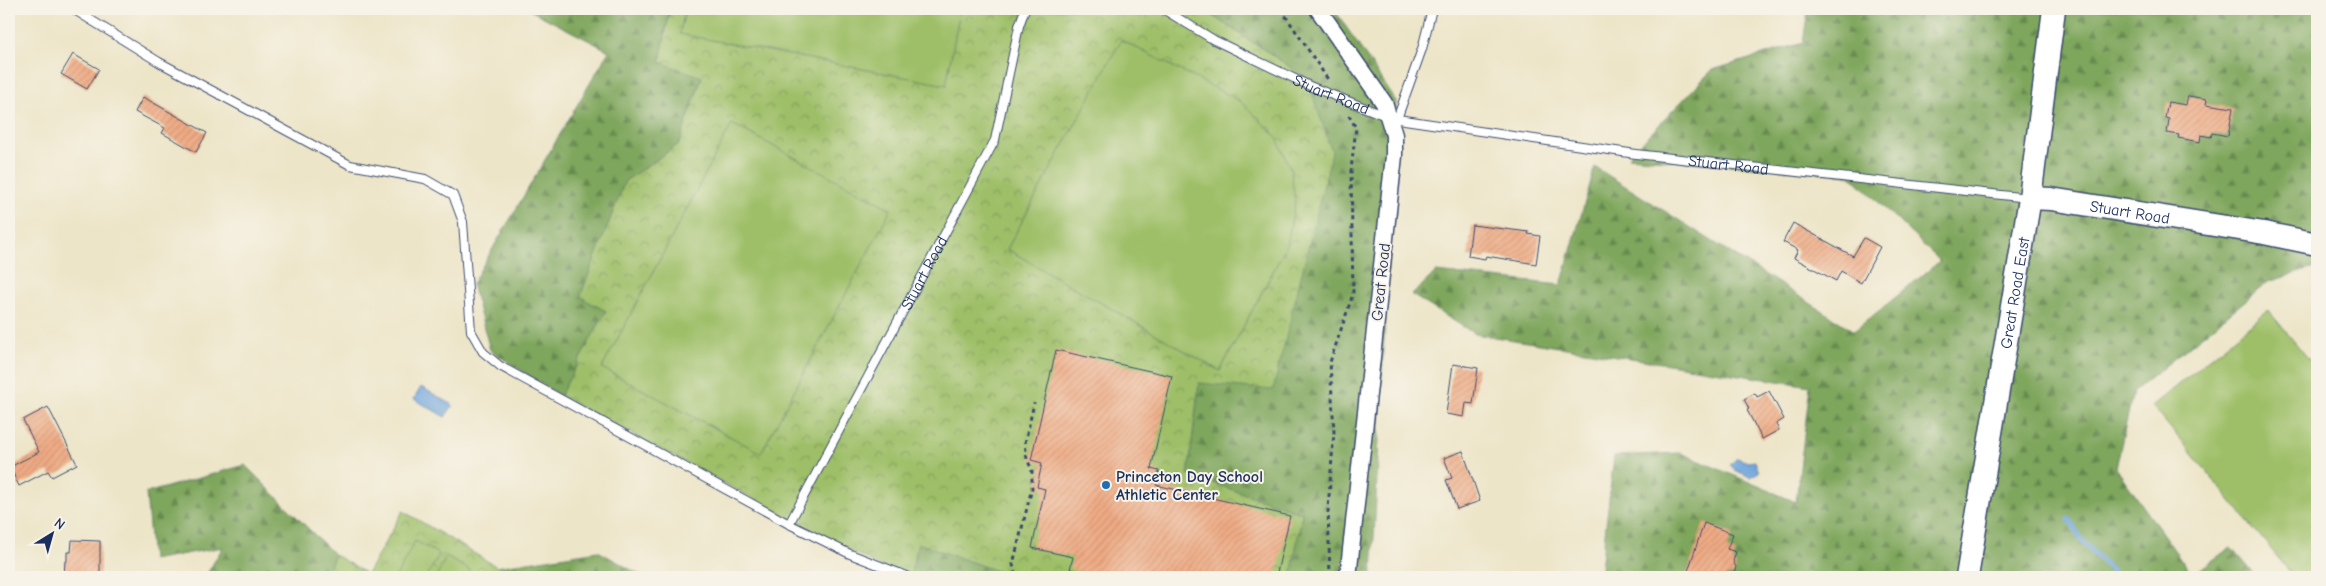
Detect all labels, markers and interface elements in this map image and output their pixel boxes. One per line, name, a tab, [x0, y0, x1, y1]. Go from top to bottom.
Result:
street label: Stuart Road	[1290, 71, 1372, 119]
street label: Stuart Road	[1687, 152, 1770, 179]
street label: Stuart Road	[2089, 197, 2171, 228]
street label: Stuart Road	[898, 233, 952, 313]
street label: Great Road East	[1997, 236, 2033, 350]
street label: Great Road	[1368, 242, 1394, 322]
place label: Princeton Day School Athletic Center	[1116, 468, 1263, 504]
marker: Princeton Day School Athletic Center	[1100, 479, 1112, 491]
north arrow	[28, 508, 78, 558]
text: N	[51, 514, 68, 534]

